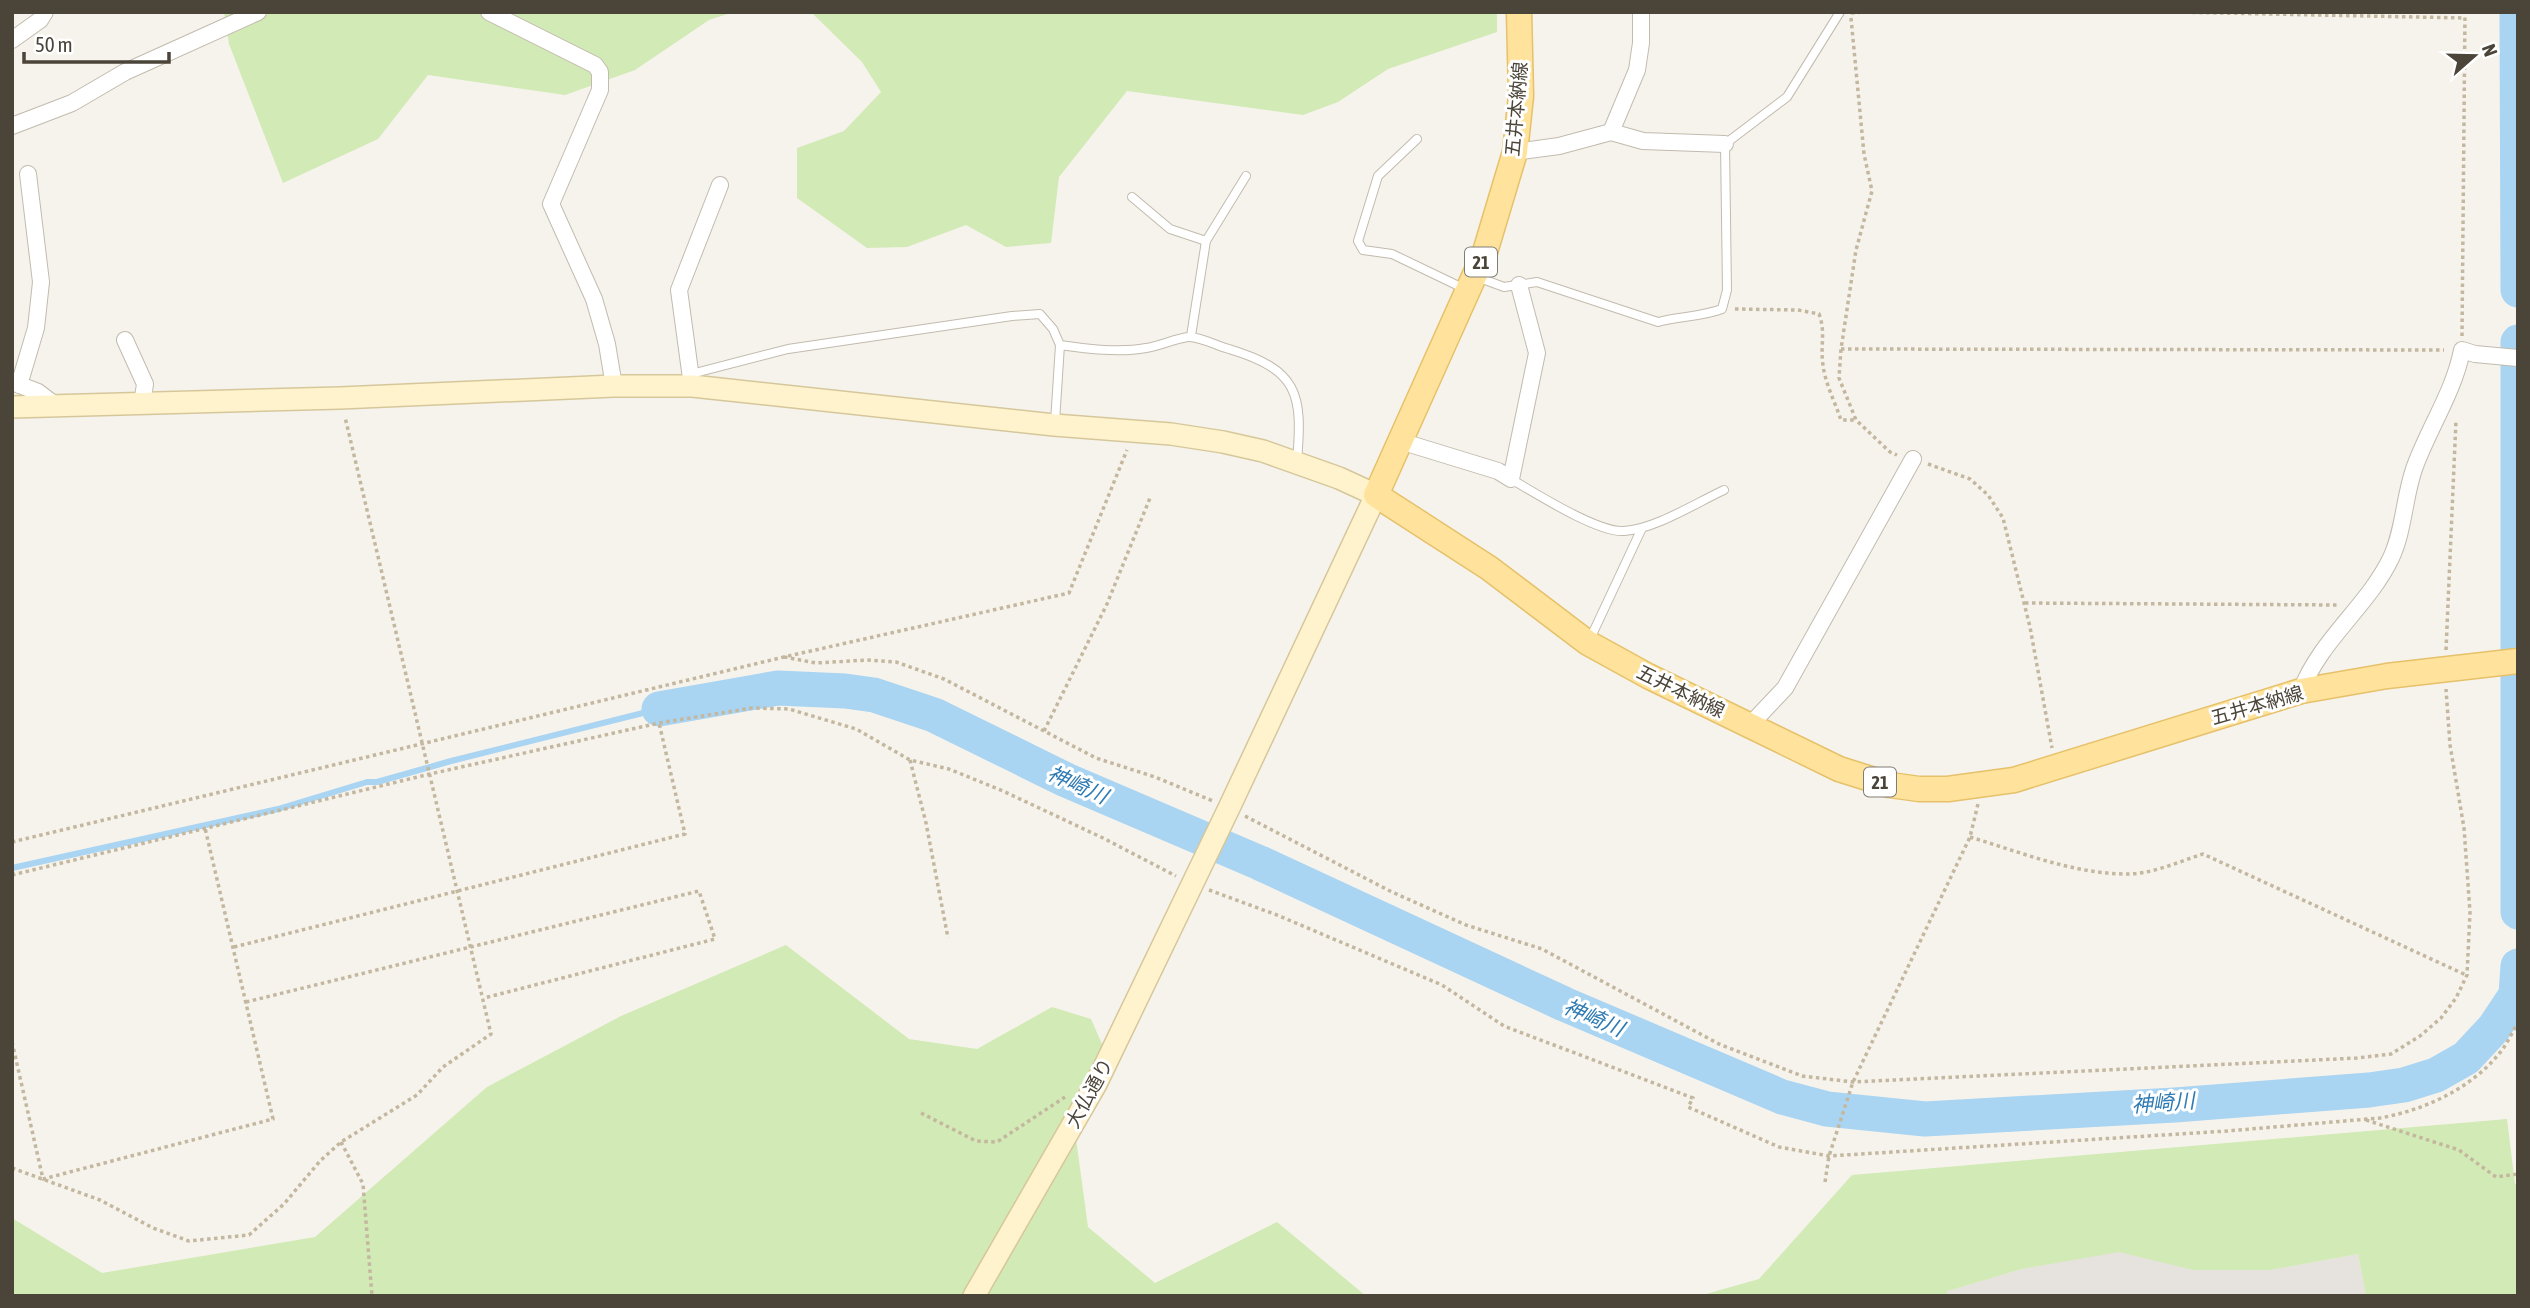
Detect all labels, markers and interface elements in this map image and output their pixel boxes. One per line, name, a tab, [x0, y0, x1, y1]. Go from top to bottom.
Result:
scale bar	[24, 21, 170, 65]
north arrow	[2439, 21, 2509, 91]
text: 50 m	[35, 32, 73, 56]
text: N	[2478, 41, 2502, 59]
street label: 五井本納線	[1501, 61, 1531, 157]
road number: 21	[1465, 248, 1497, 276]
street label: 五井本納線	[1633, 660, 1729, 722]
street label: 五井本納線	[2208, 681, 2306, 729]
water label: 神崎川	[1044, 760, 1113, 809]
road number: 21	[1864, 768, 1896, 796]
water label: 神崎川	[1560, 994, 1630, 1041]
street label: 大仏通り	[1061, 1054, 1117, 1132]
water label: 神崎川	[2131, 1088, 2197, 1116]

